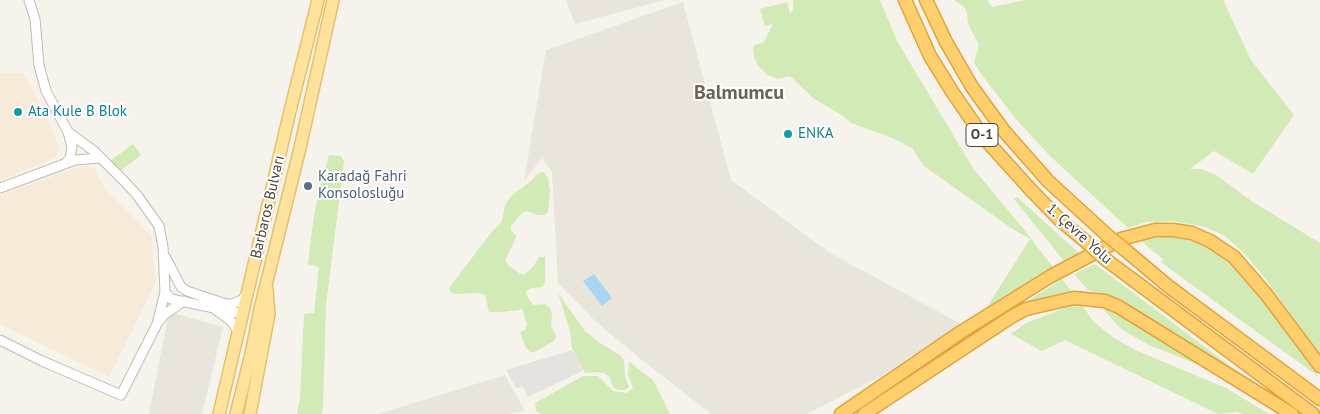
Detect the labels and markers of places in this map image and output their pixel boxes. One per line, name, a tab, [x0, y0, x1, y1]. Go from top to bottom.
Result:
place label: Ata Kule B Blok	[28, 103, 127, 121]
marker: Ata Kule B Blok	[12, 106, 24, 118]
place label: ENKA	[798, 125, 834, 143]
marker: ENKA	[782, 128, 794, 140]
place label: Karadağ Fahri Konsolosluğu	[318, 168, 407, 203]
marker: Karadağ Fahri Konsolosluğu	[302, 180, 314, 192]

